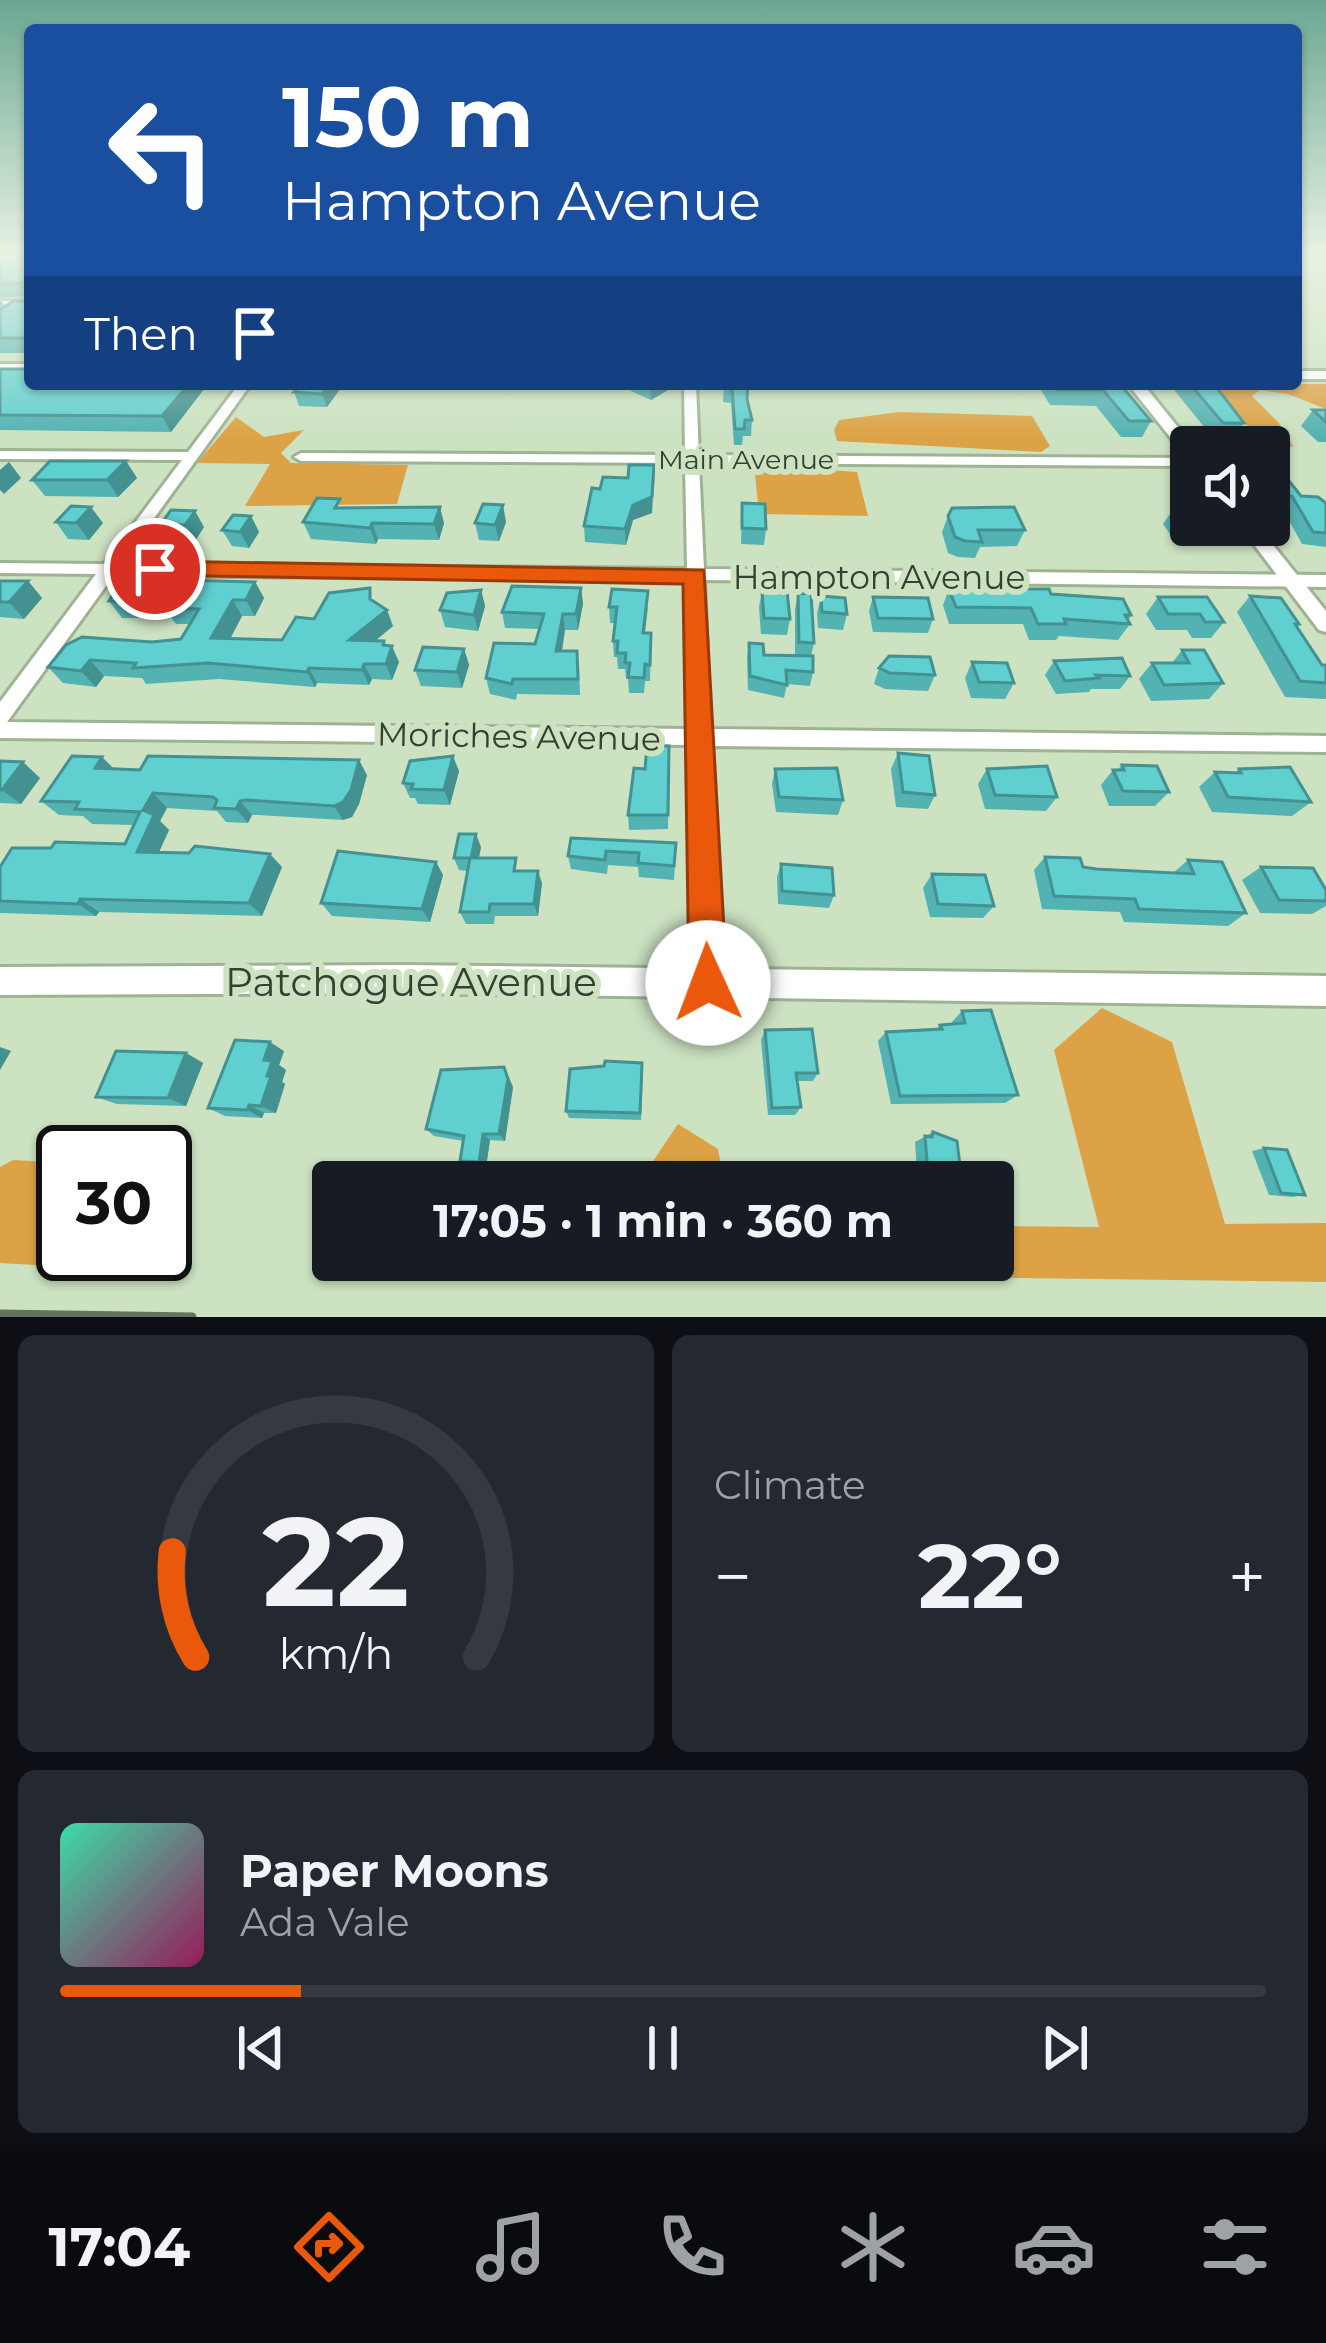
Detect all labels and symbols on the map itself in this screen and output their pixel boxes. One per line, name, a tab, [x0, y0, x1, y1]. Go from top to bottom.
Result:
street label: Main Avenue	[658, 443, 834, 476]
pin	[104, 518, 206, 620]
street label: Hampton Avenue	[733, 557, 1025, 597]
street label: Moriches Avenue	[377, 714, 661, 758]
position arrow	[645, 920, 771, 1046]
street label: Patchogue Avenue	[225, 958, 597, 1006]
speed limit sign: 30	[36, 1125, 192, 1281]

